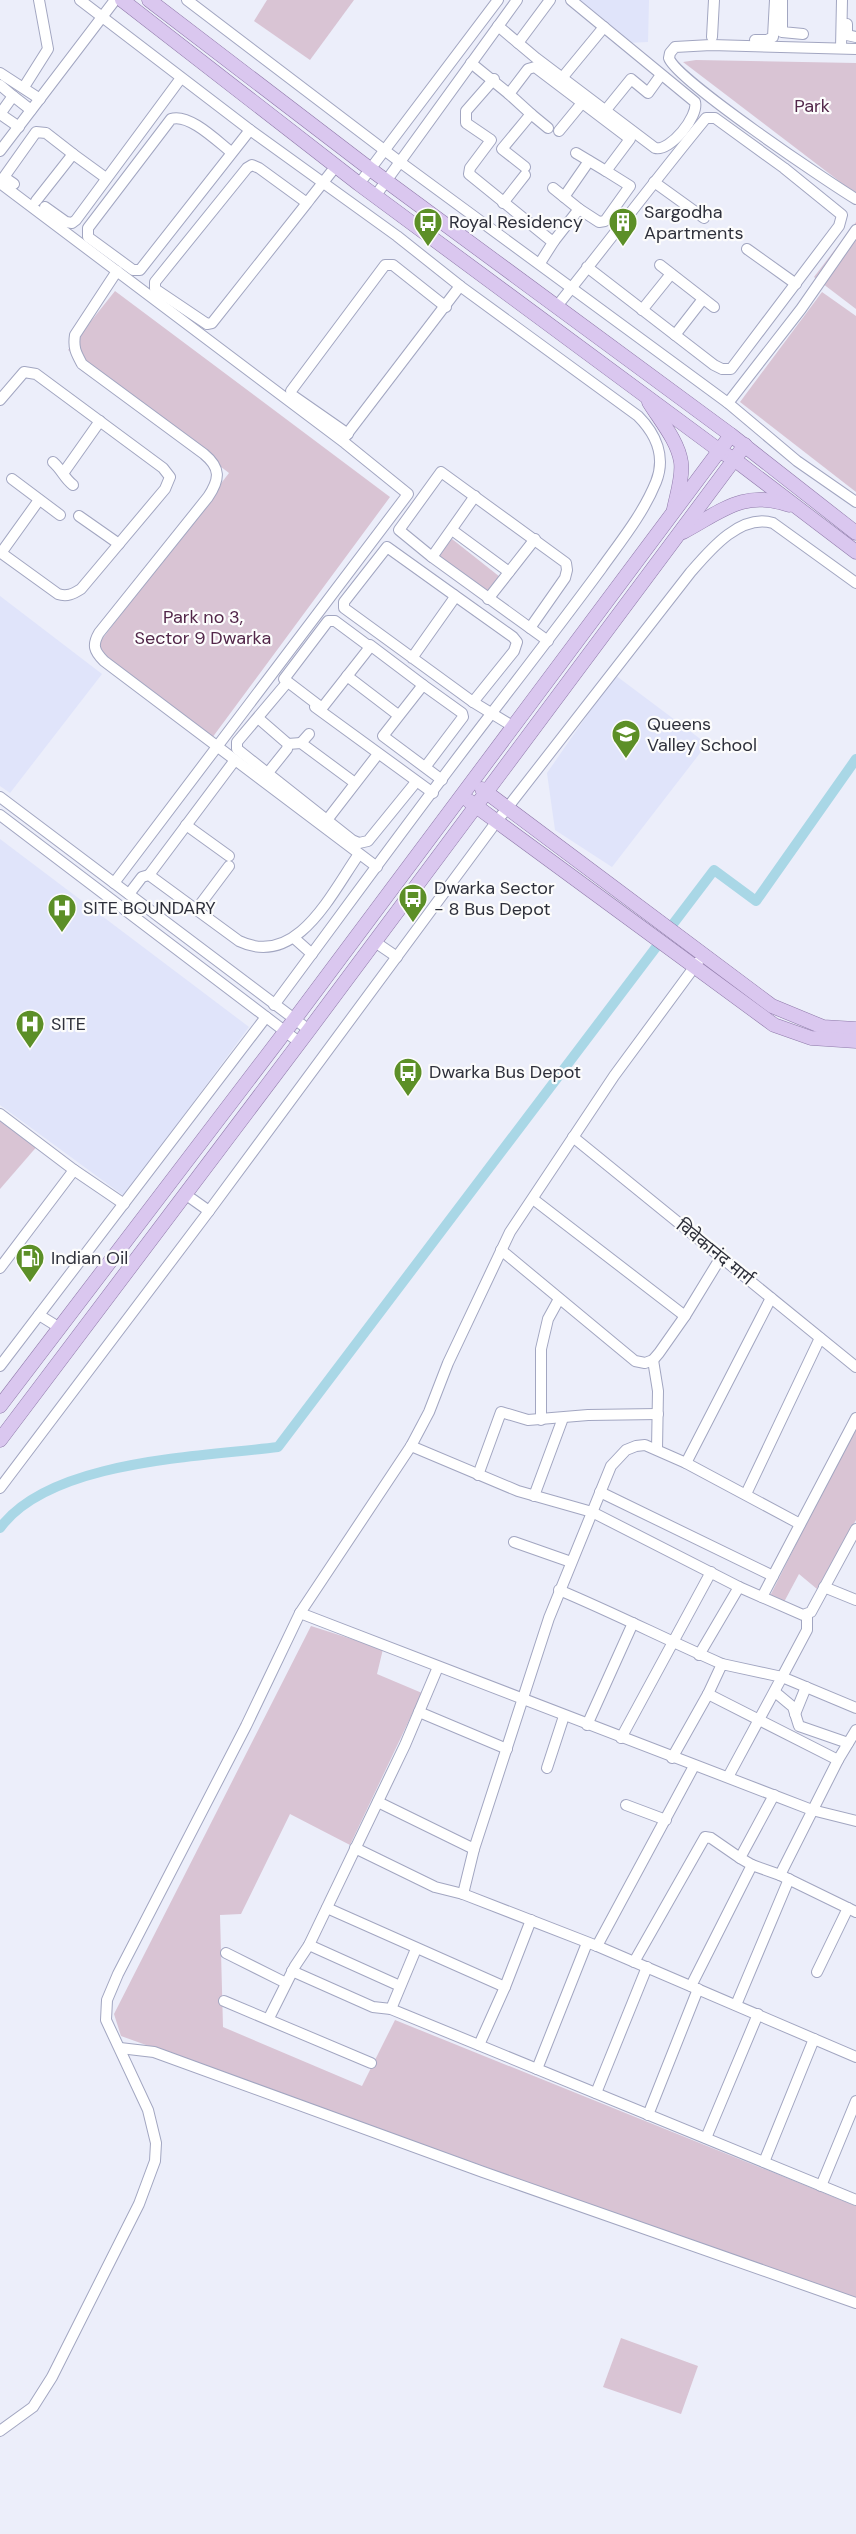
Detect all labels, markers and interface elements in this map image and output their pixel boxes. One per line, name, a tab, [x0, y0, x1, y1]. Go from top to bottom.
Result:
park label: Park	[794, 94, 830, 118]
place label: Sargodha Apartments	[644, 200, 743, 245]
bus stop icon: Royal Residency	[412, 206, 444, 248]
building icon: Sargodha Apartments	[607, 206, 639, 248]
place label: Royal Residency	[449, 210, 583, 234]
park label: Park no 3, Sector 9 Dwarka	[135, 605, 271, 650]
place label: Queens Valley School	[647, 712, 757, 757]
school or university icon: Queens Valley School	[610, 718, 642, 760]
place label: Dwarka Sector - 8 Bus Depot	[434, 876, 555, 921]
bus stop icon: Dwarka Sector - 8 Bus Depot	[397, 882, 429, 924]
hospital icon: SITE BOUNDARY	[46, 892, 78, 934]
place label: SITE BOUNDARY	[83, 896, 216, 920]
hospital icon: SITE	[14, 1008, 46, 1050]
place label: SITE	[51, 1012, 86, 1036]
bus stop icon: Dwarka Bus Depot	[392, 1056, 424, 1098]
place label: Dwarka Bus Depot	[429, 1060, 581, 1084]
street label: विवेकानंद मार्ग	[671, 1213, 759, 1291]
fuel station icon: Indian Oil	[14, 1242, 46, 1284]
place label: Indian Oil	[51, 1246, 128, 1270]

